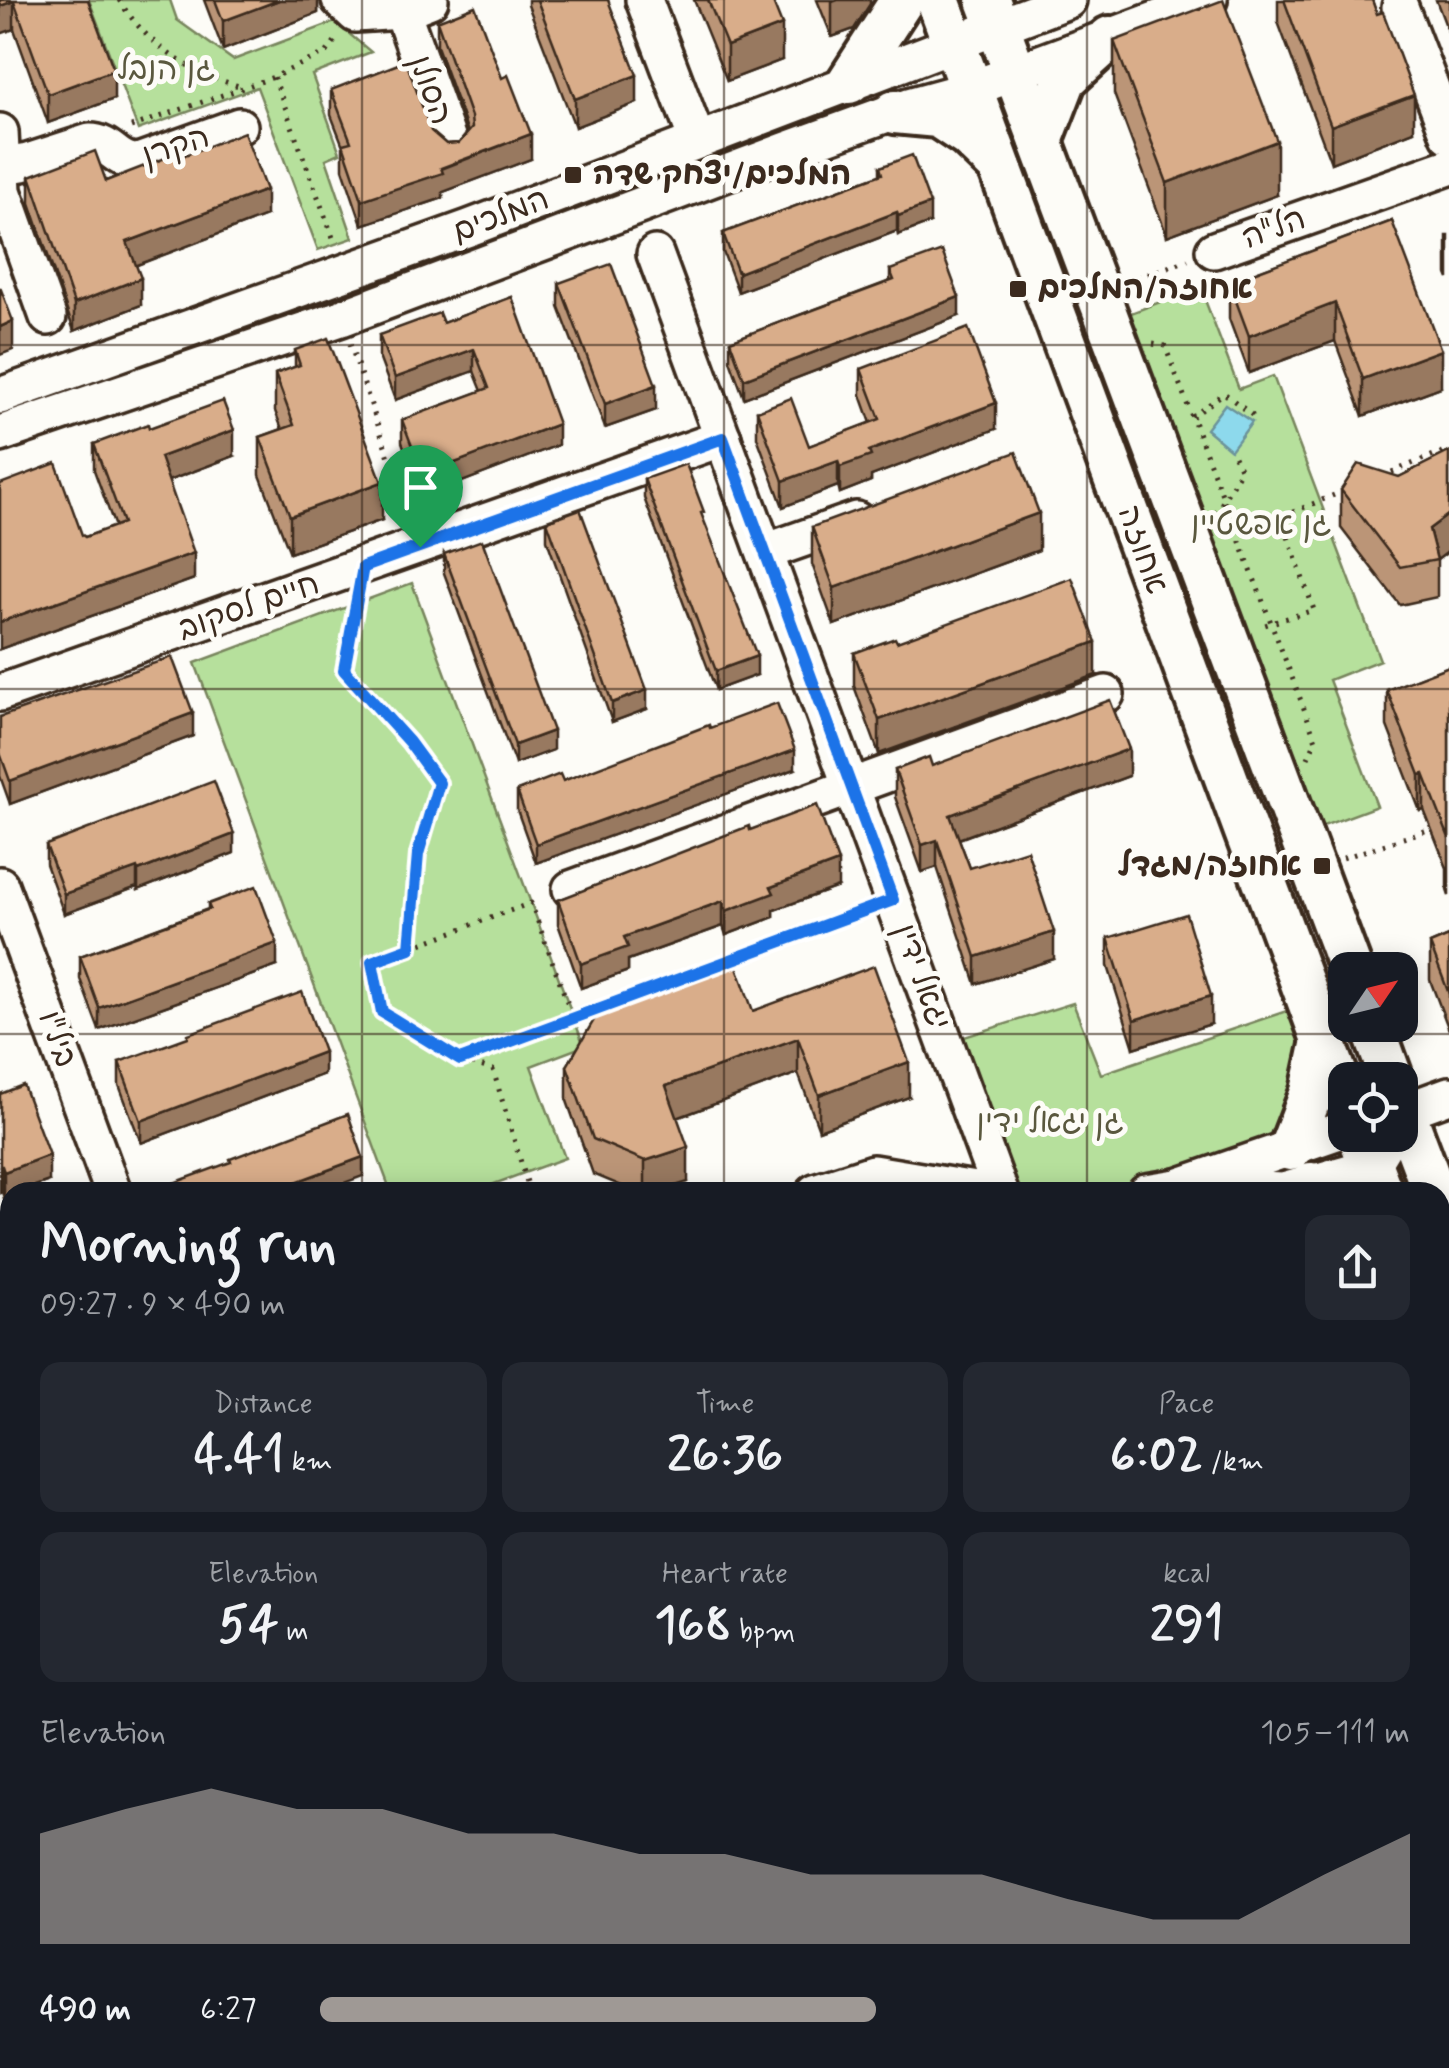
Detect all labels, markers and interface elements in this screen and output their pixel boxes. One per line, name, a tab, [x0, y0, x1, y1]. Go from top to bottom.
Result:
park label: גן הנבל	[117, 49, 215, 91]
street label: הסולן	[398, 49, 462, 131]
street label: הקרן	[137, 116, 215, 178]
place label: המלכים/יצחק שדה	[593, 154, 851, 196]
marker: המלכים/יצחק שדה	[562, 164, 584, 186]
street label: המלכים	[447, 178, 555, 254]
street label: הל"ה	[1236, 198, 1312, 260]
place label: אחוזה/המלכים	[1038, 268, 1253, 310]
marker: אחוזה/המלכים	[1007, 278, 1029, 300]
pin	[378, 445, 463, 548]
icon: arrive	[393, 460, 448, 515]
street label: אחוזה	[1107, 500, 1177, 600]
park label: גן אפשטיין	[1191, 504, 1331, 546]
street label: חיים לסקוב	[173, 563, 325, 651]
place label: אחוזה/מגדל	[1118, 845, 1302, 887]
marker: אחוזה/מגדל	[1311, 855, 1333, 877]
street label: יגאל ידין	[882, 918, 960, 1036]
north arrow	[1328, 952, 1418, 1042]
map controls	[1328, 952, 1418, 1152]
street label: ביל"ו	[28, 1005, 86, 1073]
button: locate	[1328, 1062, 1418, 1152]
park label: גן יגאל ידין	[976, 1102, 1124, 1144]
text: Morning run	[40, 1210, 337, 1282]
button: share	[1305, 1215, 1410, 1320]
text: 09:27 · 9 × 490 m	[40, 1284, 286, 1326]
text: Distance	[214, 1386, 313, 1423]
text: Time	[696, 1386, 754, 1423]
text: Pace	[1159, 1386, 1215, 1423]
text: 4.41	[194, 1423, 284, 1489]
text: 26:36	[667, 1423, 783, 1489]
text: 6:02	[1110, 1423, 1203, 1489]
text: km	[284, 1444, 333, 1481]
text: /km	[1203, 1444, 1264, 1481]
text: Elevation	[208, 1556, 318, 1593]
text: Heart rate	[662, 1556, 788, 1593]
text: kcal	[1163, 1556, 1210, 1593]
text: 54	[218, 1593, 279, 1659]
text: 168	[655, 1593, 732, 1659]
text: 291	[1150, 1593, 1224, 1659]
text: m	[279, 1614, 308, 1651]
text: bpm	[732, 1614, 795, 1651]
text: Elevation	[40, 1712, 166, 1754]
text: 105–111 m	[1260, 1712, 1410, 1754]
text: 490 m	[40, 1989, 131, 2031]
text: 6:27	[200, 1989, 257, 2031]

